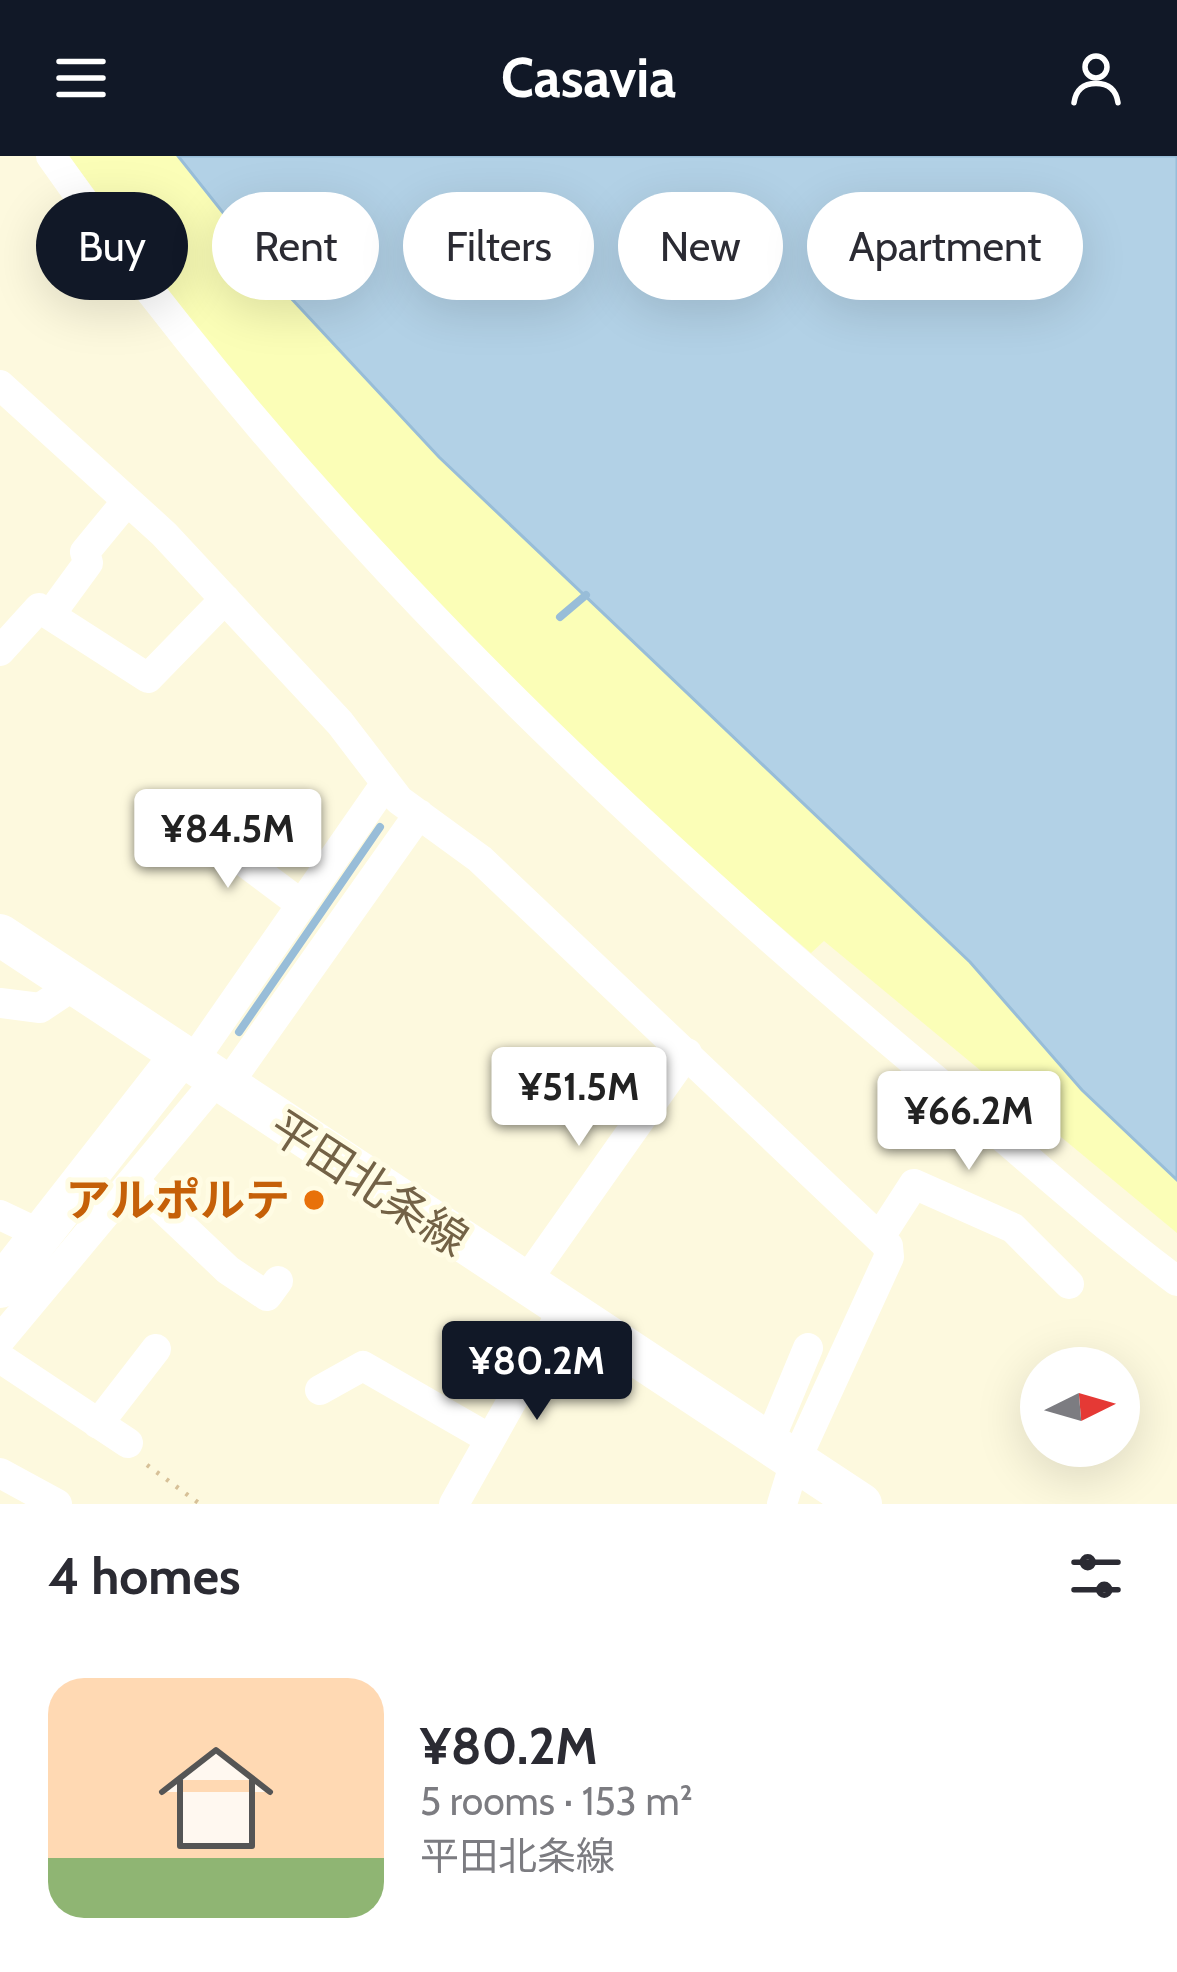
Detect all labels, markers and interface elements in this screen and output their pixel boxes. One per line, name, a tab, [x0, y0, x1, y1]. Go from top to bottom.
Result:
icon: menu	[48, 45, 114, 111]
text: Casavia	[501, 45, 676, 111]
icon: person	[1063, 45, 1129, 111]
chip: Buy	[36, 192, 188, 300]
chip: Rent	[212, 192, 379, 300]
chip: Filters	[403, 192, 594, 300]
chip: New	[618, 192, 783, 300]
chip: Apartment	[807, 192, 1083, 300]
pin: ¥84.5M	[130, 789, 326, 891]
text: ¥84.5M	[161, 804, 295, 852]
pin: ¥51.5M	[481, 1047, 677, 1149]
text: ¥51.5M	[519, 1062, 639, 1110]
pin: ¥66.2M	[871, 1071, 1067, 1173]
text: ¥66.2M	[904, 1086, 1034, 1134]
street label: 平田北条線	[260, 1099, 478, 1267]
place label: アルポルテ	[65, 1173, 290, 1227]
marker: アルポルテ	[301, 1187, 327, 1213]
pin: ¥80.2M	[439, 1321, 635, 1423]
text: ¥80.2M	[469, 1336, 605, 1384]
north arrow	[1020, 1347, 1140, 1467]
map controls	[1020, 1347, 1140, 1467]
icon: filters	[1063, 1543, 1129, 1609]
text: 4 homes	[48, 1545, 240, 1607]
text: ¥80.2M	[420, 1715, 598, 1777]
icon: home	[144, 1726, 288, 1870]
text: 5 rooms · 153 m²	[420, 1777, 693, 1825]
text: 平田北条線	[420, 1832, 615, 1880]

